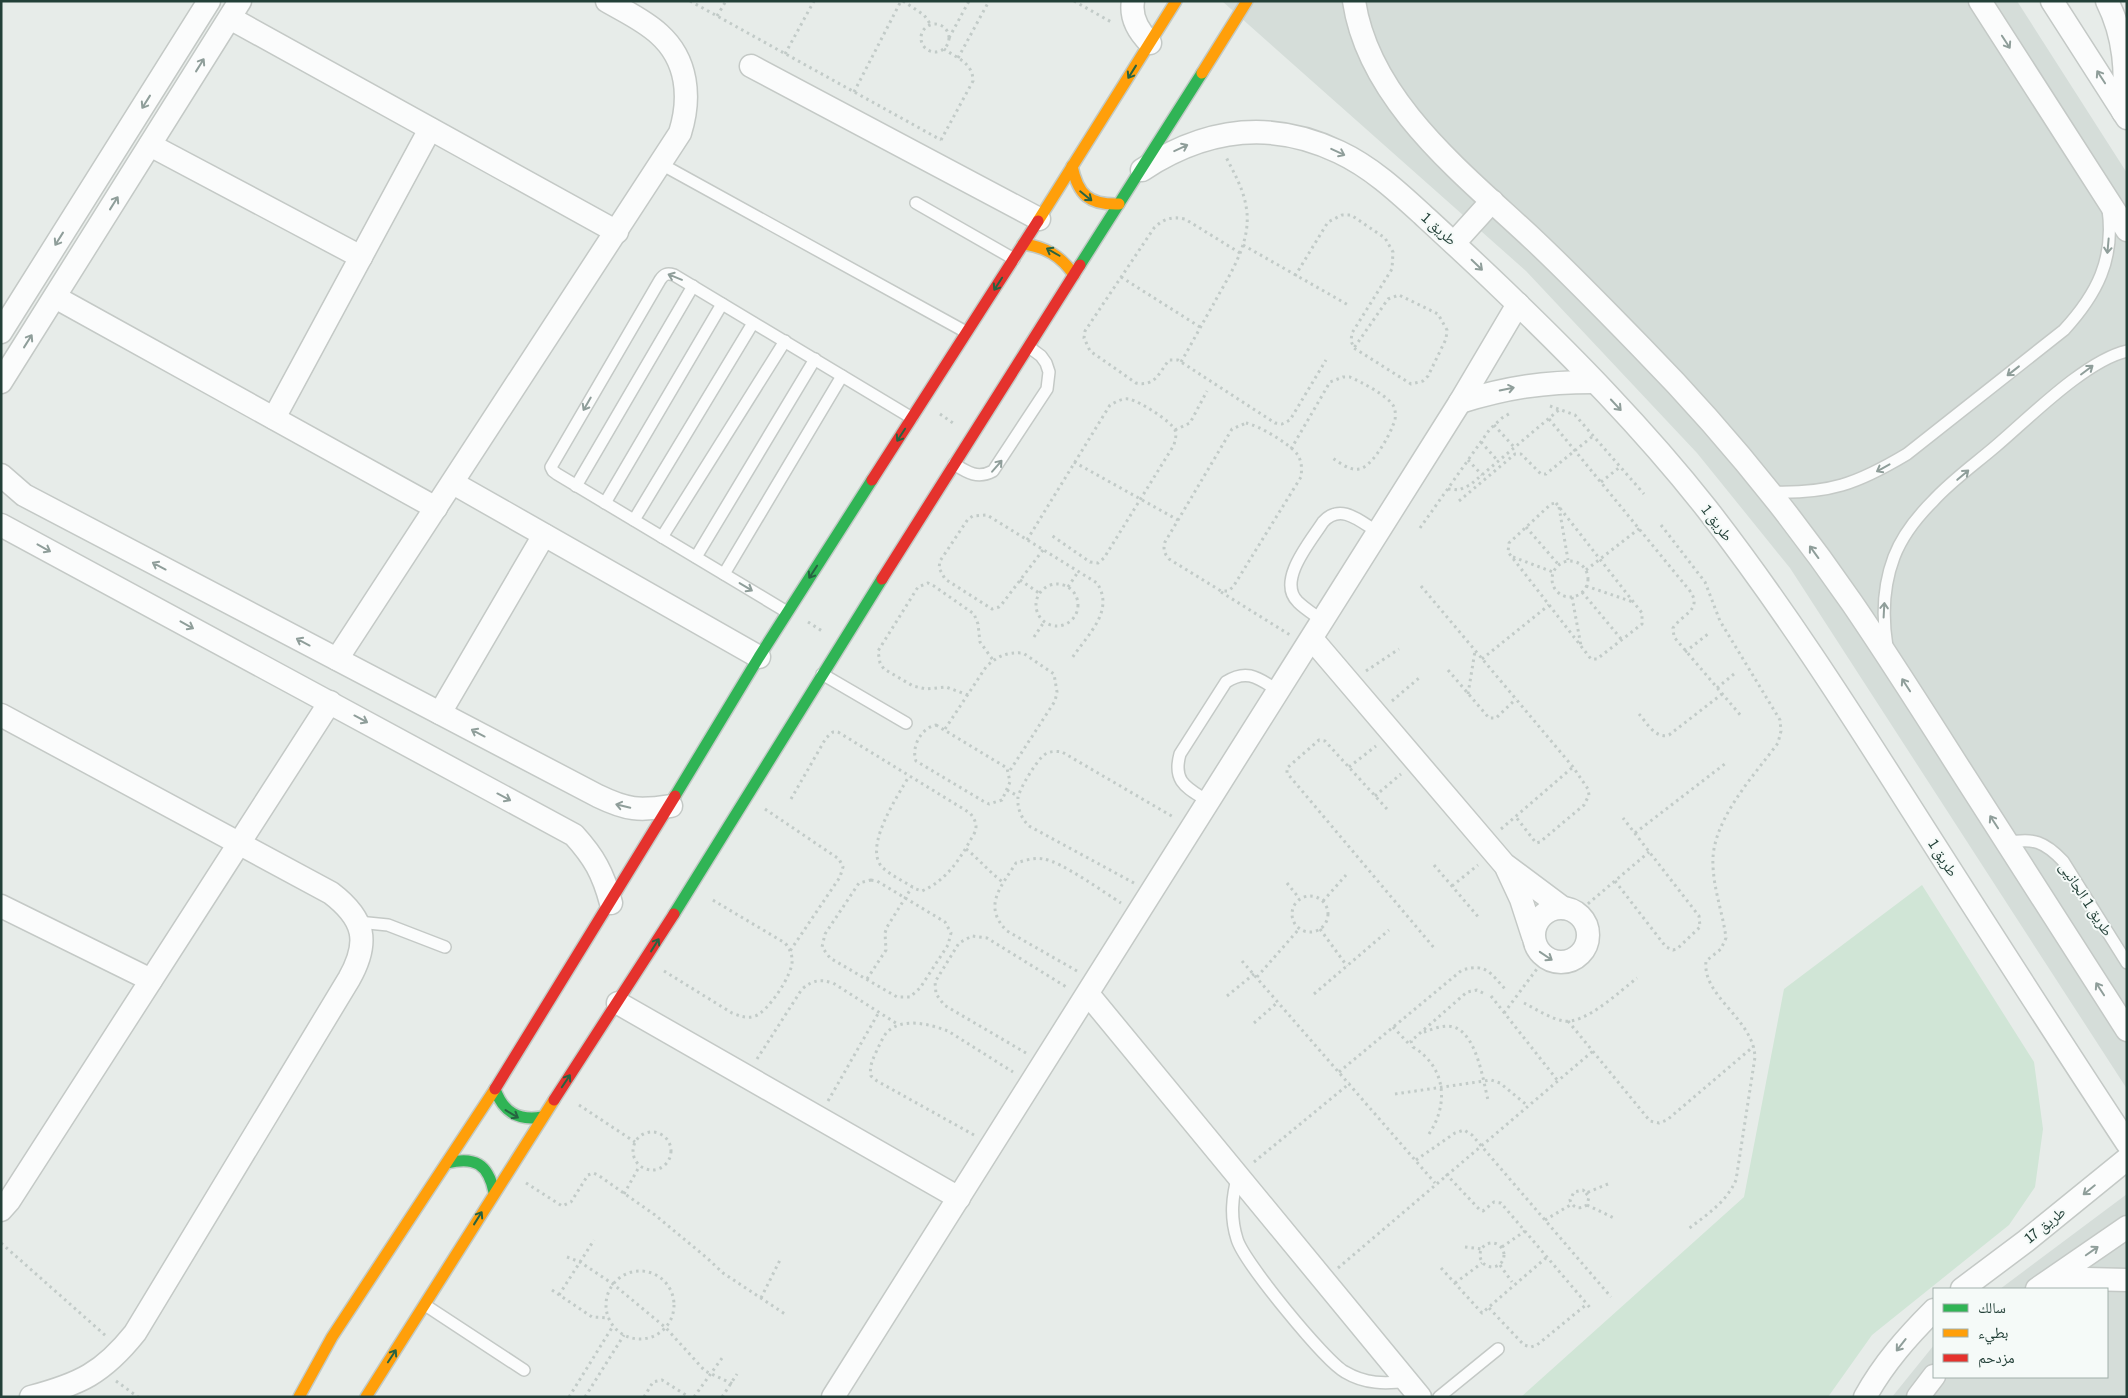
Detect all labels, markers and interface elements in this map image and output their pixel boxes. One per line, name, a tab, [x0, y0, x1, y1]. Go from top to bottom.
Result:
one-way arrow	[2001, 35, 2011, 49]
one-way arrow	[195, 59, 205, 73]
one-way arrow	[1126, 65, 1136, 79]
one-way arrow	[2095, 70, 2106, 84]
one-way arrow	[140, 94, 150, 108]
one-way arrow	[1173, 142, 1188, 152]
one-way arrow	[1330, 148, 1345, 157]
one-way arrow	[1080, 191, 1093, 202]
one-way arrow	[109, 197, 119, 211]
street label: طريق 1	[1417, 207, 1462, 250]
one-way arrow	[54, 232, 64, 246]
one-way arrow	[2104, 238, 2113, 254]
one-way arrow	[1047, 247, 1061, 257]
one-way arrow	[1471, 259, 1483, 271]
one-way arrow	[668, 272, 683, 281]
one-way arrow	[993, 276, 1003, 290]
one-way arrow	[22, 334, 33, 348]
one-way arrow	[2007, 365, 2020, 376]
one-way arrow	[2080, 365, 2094, 375]
one-way arrow	[1499, 384, 1515, 393]
one-way arrow	[581, 396, 591, 410]
one-way arrow	[1610, 398, 1622, 411]
one-way arrow	[896, 428, 906, 442]
one-way arrow	[991, 459, 1002, 472]
one-way arrow	[1876, 464, 1891, 473]
one-way arrow	[1956, 469, 1969, 480]
street label: طريق 1	[1697, 500, 1738, 545]
one-way arrow	[37, 543, 51, 553]
one-way arrow	[1809, 546, 1820, 559]
one-way arrow	[152, 561, 167, 571]
one-way arrow	[808, 564, 818, 578]
one-way arrow	[738, 582, 753, 592]
one-way arrow	[1880, 602, 1889, 618]
one-way arrow	[180, 620, 195, 630]
one-way arrow	[296, 636, 311, 646]
one-way arrow	[1901, 679, 1911, 693]
one-way arrow	[353, 715, 368, 725]
one-way arrow	[471, 728, 486, 737]
one-way arrow	[496, 792, 511, 802]
one-way arrow	[615, 801, 631, 810]
one-way arrow	[1989, 816, 1999, 830]
street label: طريق 1	[1923, 835, 1963, 881]
street label: طريق 1 الجانيى	[2055, 857, 2118, 940]
one-way arrow	[649, 938, 660, 952]
one-way arrow	[1539, 951, 1553, 962]
one-way arrow	[2095, 982, 2105, 996]
one-way arrow	[561, 1074, 571, 1088]
one-way arrow	[505, 1109, 519, 1119]
one-way arrow	[2083, 1184, 2096, 1195]
street label: طريق 17	[2019, 1201, 2070, 1248]
one-way arrow	[474, 1211, 484, 1225]
one-way arrow	[2084, 1246, 2098, 1256]
legend	[1933, 1288, 2108, 1378]
text: سالك	[1978, 1297, 2006, 1318]
text: بطيء	[1978, 1322, 2008, 1345]
one-way arrow	[1895, 1338, 1906, 1351]
text: مزدحم	[1978, 1347, 2015, 1368]
one-way arrow	[387, 1349, 397, 1363]

